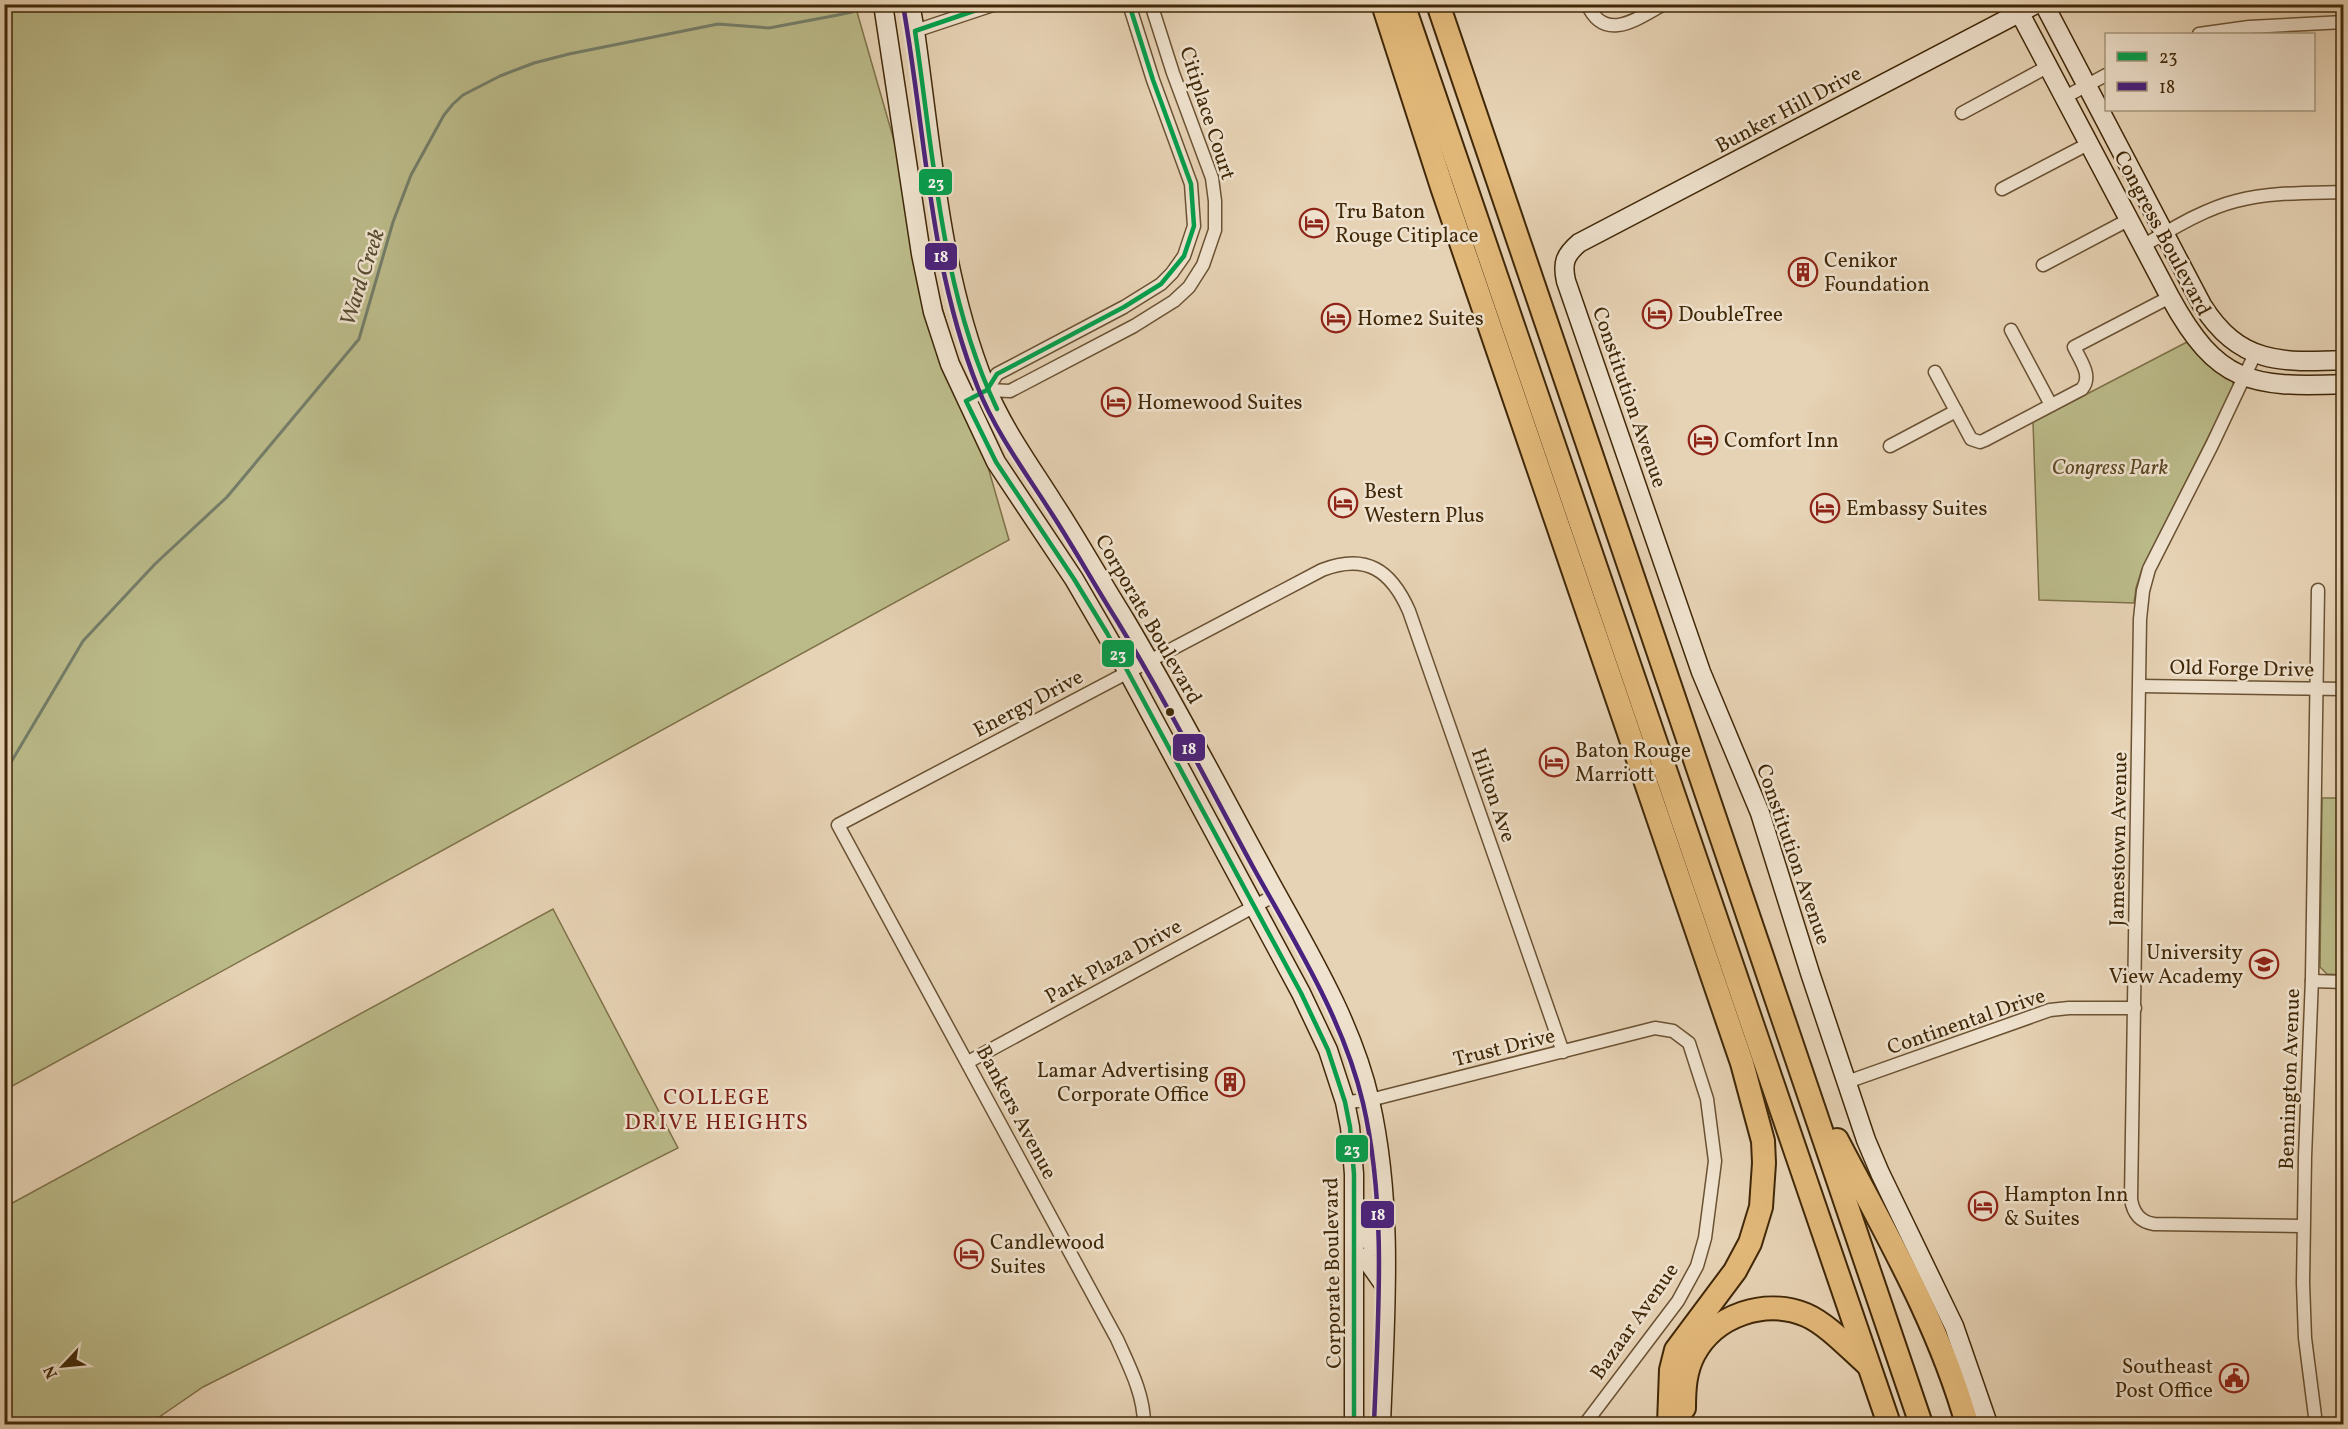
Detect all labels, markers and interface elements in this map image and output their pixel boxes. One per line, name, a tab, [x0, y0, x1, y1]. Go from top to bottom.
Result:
legend	[2105, 33, 2315, 111]
street label: Citiplace Court	[1171, 43, 1242, 184]
text: 23	[2159, 46, 2177, 71]
street label: Bunker Hill Drive	[1710, 60, 1867, 161]
text: 18	[2159, 76, 2175, 101]
street label: Congress Boulevard	[2106, 146, 2218, 321]
line badge: 23	[918, 168, 953, 196]
text: 23	[928, 173, 944, 195]
place label: Tru Baton Rouge Citiplace	[1335, 198, 1479, 251]
hotel icon: Tru Baton Rouge Citiplace	[1298, 207, 1330, 239]
water label: Ward Creek	[333, 225, 394, 330]
line badge: 18	[924, 242, 958, 271]
text: 18	[933, 247, 949, 269]
place label: Cenikor Foundation	[1824, 247, 1930, 300]
building icon: Cenikor Foundation	[1787, 256, 1819, 288]
hotel icon: DoubleTree	[1641, 298, 1673, 330]
place label: DoubleTree	[1678, 301, 1783, 330]
hotel icon: Home2 Suites	[1320, 302, 1352, 334]
street label: Constitution Avenue	[1584, 303, 1673, 492]
place label: Home2 Suites	[1357, 305, 1484, 334]
hotel icon: Homewood Suites	[1100, 386, 1132, 418]
place label: Homewood Suites	[1137, 389, 1303, 418]
hotel icon: Comfort Inn	[1687, 424, 1719, 456]
place label: Comfort Inn	[1724, 427, 1839, 456]
park label: Congress Park	[2052, 454, 2169, 483]
place label: Best Western Plus	[1364, 478, 1484, 531]
hotel icon: Best Western Plus	[1327, 487, 1359, 519]
hotel icon: Embassy Suites	[1809, 492, 1841, 524]
place label: Embassy Suites	[1846, 495, 1988, 524]
street label: Corporate Boulevard	[1087, 530, 1208, 710]
line badge: 23	[1101, 639, 1135, 668]
text: 23	[1110, 645, 1126, 667]
street label: Old Forge Drive	[2169, 654, 2315, 685]
street label: Energy Drive	[969, 663, 1089, 745]
unlabelled marker	[1164, 706, 1176, 718]
line badge: 18	[1172, 733, 1206, 762]
place label: Baton Rouge Marriott	[1575, 737, 1691, 790]
text: 18	[1181, 739, 1197, 761]
street label: Hilton Ave	[1463, 745, 1522, 847]
hotel icon: Baton Rouge Marriott	[1538, 746, 1570, 778]
street label: Jamestown Avenue	[2103, 751, 2136, 927]
street label: Constitution Avenue	[1748, 760, 1837, 949]
street label: Park Plaza Drive	[1040, 913, 1187, 1012]
place label: University View Academy	[2109, 939, 2244, 992]
school or university icon: University View Academy	[2248, 948, 2280, 980]
street label: Continental Drive	[1883, 982, 2050, 1063]
street label: Bennington Avenue	[2273, 988, 2308, 1170]
street label: Trust Drive	[1450, 1022, 1558, 1075]
street label: Bankers Avenue	[968, 1041, 1063, 1185]
place label: Lamar Advertising Corporate Office	[1037, 1057, 1209, 1110]
building icon: Lamar Advertising Corporate Office	[1214, 1066, 1246, 1098]
district label: COLLEGE DRIVE HEIGHTS	[625, 1083, 809, 1139]
line badge: 23	[1335, 1134, 1369, 1163]
text: 23	[1344, 1140, 1360, 1162]
street label: Corporate Boulevard	[1317, 1177, 1350, 1369]
place label: Hampton Inn & Suites	[2004, 1181, 2128, 1234]
hotel icon: Hampton Inn & Suites	[1967, 1190, 1999, 1222]
line badge: 18	[1360, 1200, 1395, 1229]
text: 18	[1370, 1205, 1386, 1227]
place label: Candlewood Suites	[990, 1229, 1105, 1282]
hotel icon: Candlewood Suites	[953, 1238, 985, 1270]
street label: Bazaar Avenue	[1584, 1258, 1686, 1386]
north arrow	[33, 1336, 93, 1396]
place label: Southeast Post Office	[2115, 1353, 2213, 1406]
text: N	[39, 1361, 64, 1382]
public building icon: Southeast Post Office	[2218, 1362, 2250, 1394]

